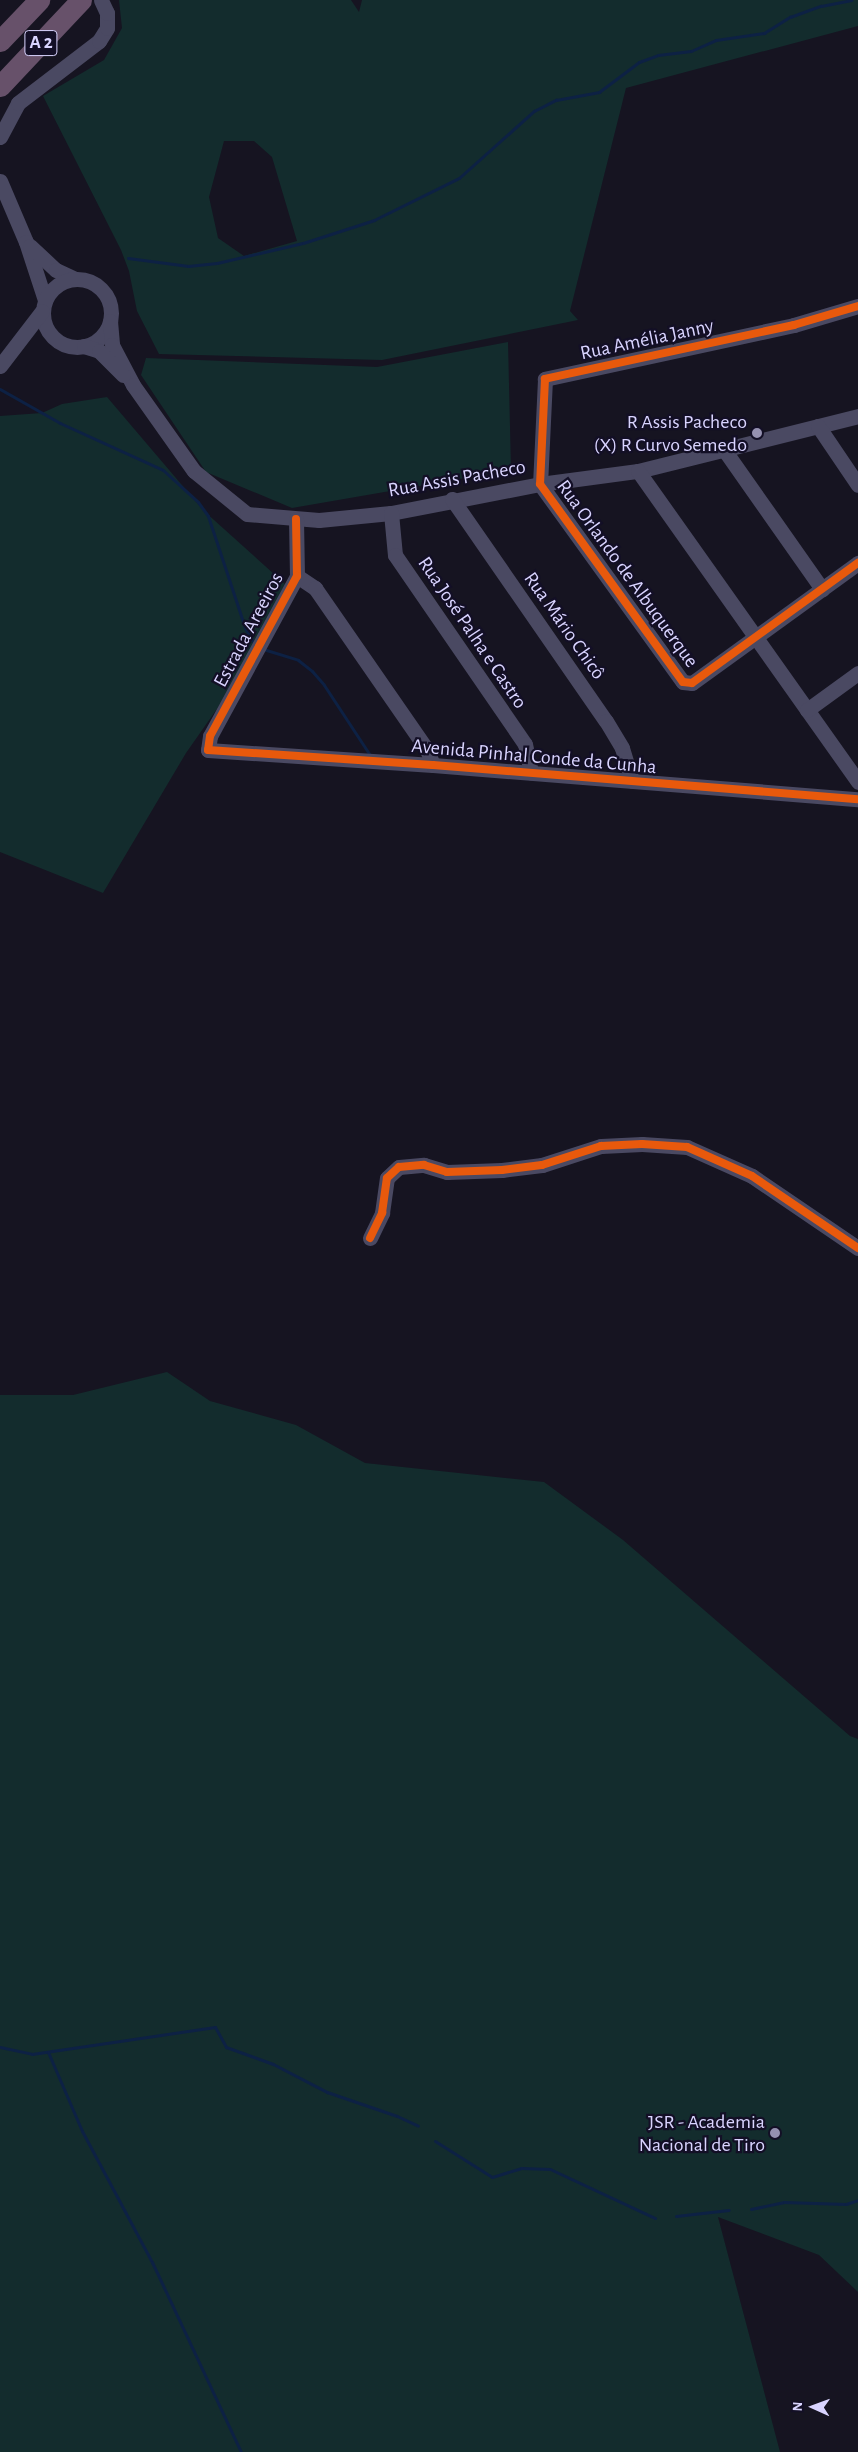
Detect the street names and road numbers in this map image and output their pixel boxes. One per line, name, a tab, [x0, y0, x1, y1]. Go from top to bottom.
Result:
road number: A 2	[23, 26, 58, 59]
street label: Rua Amélia Janny	[578, 314, 716, 366]
street label: Rua Assis Pacheco	[386, 455, 528, 503]
street label: Rua Orlando de Albuquerque	[551, 476, 703, 672]
street label: Rua José Palha e Castro	[412, 552, 532, 714]
street label: Rua Mário Chicô	[518, 568, 610, 684]
street label: Estrada Areeiros	[209, 569, 289, 691]
street label: Avenida Pinhal Conde da Cunha	[410, 734, 658, 780]

